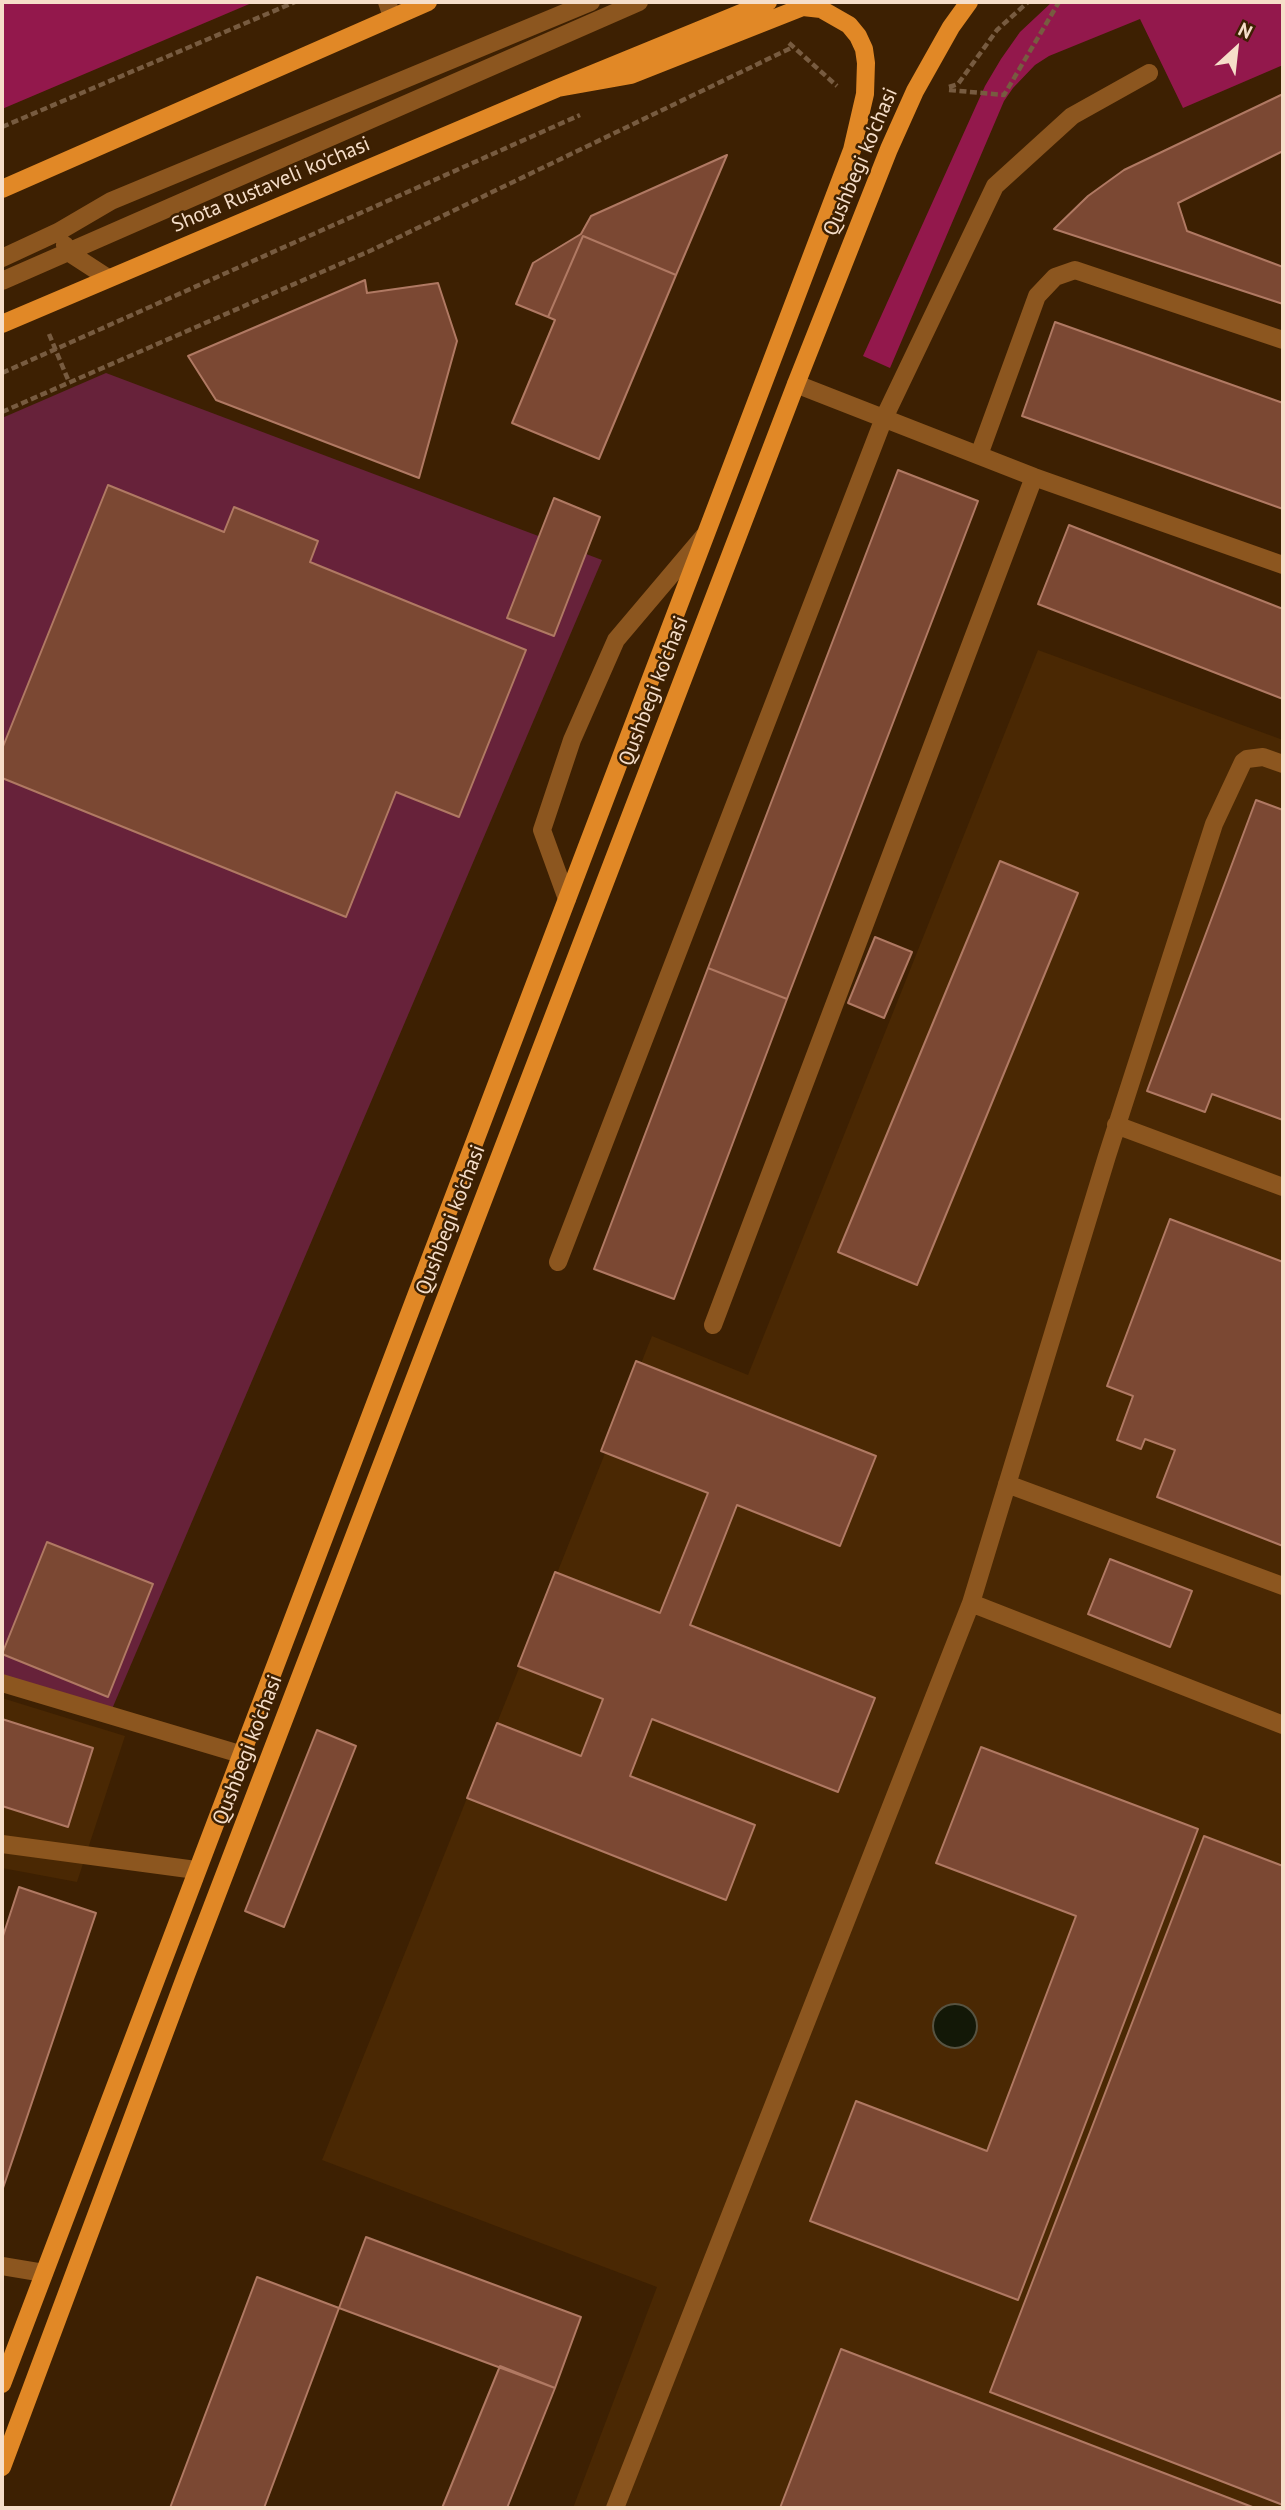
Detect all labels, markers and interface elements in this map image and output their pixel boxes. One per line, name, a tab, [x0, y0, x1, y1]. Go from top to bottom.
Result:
north arrow	[1201, 14, 1271, 84]
text: N	[1235, 17, 1257, 44]
street label: Qushbegi ko'chasi	[818, 84, 904, 240]
street label: Shota Rustaveli ko'chasi	[168, 132, 374, 238]
street label: Qushbegi ko'chasi	[614, 612, 694, 770]
street label: Qushbegi ko'chasi	[411, 1141, 491, 1299]
street label: Qushbegi ko'chasi	[208, 1671, 288, 1829]

